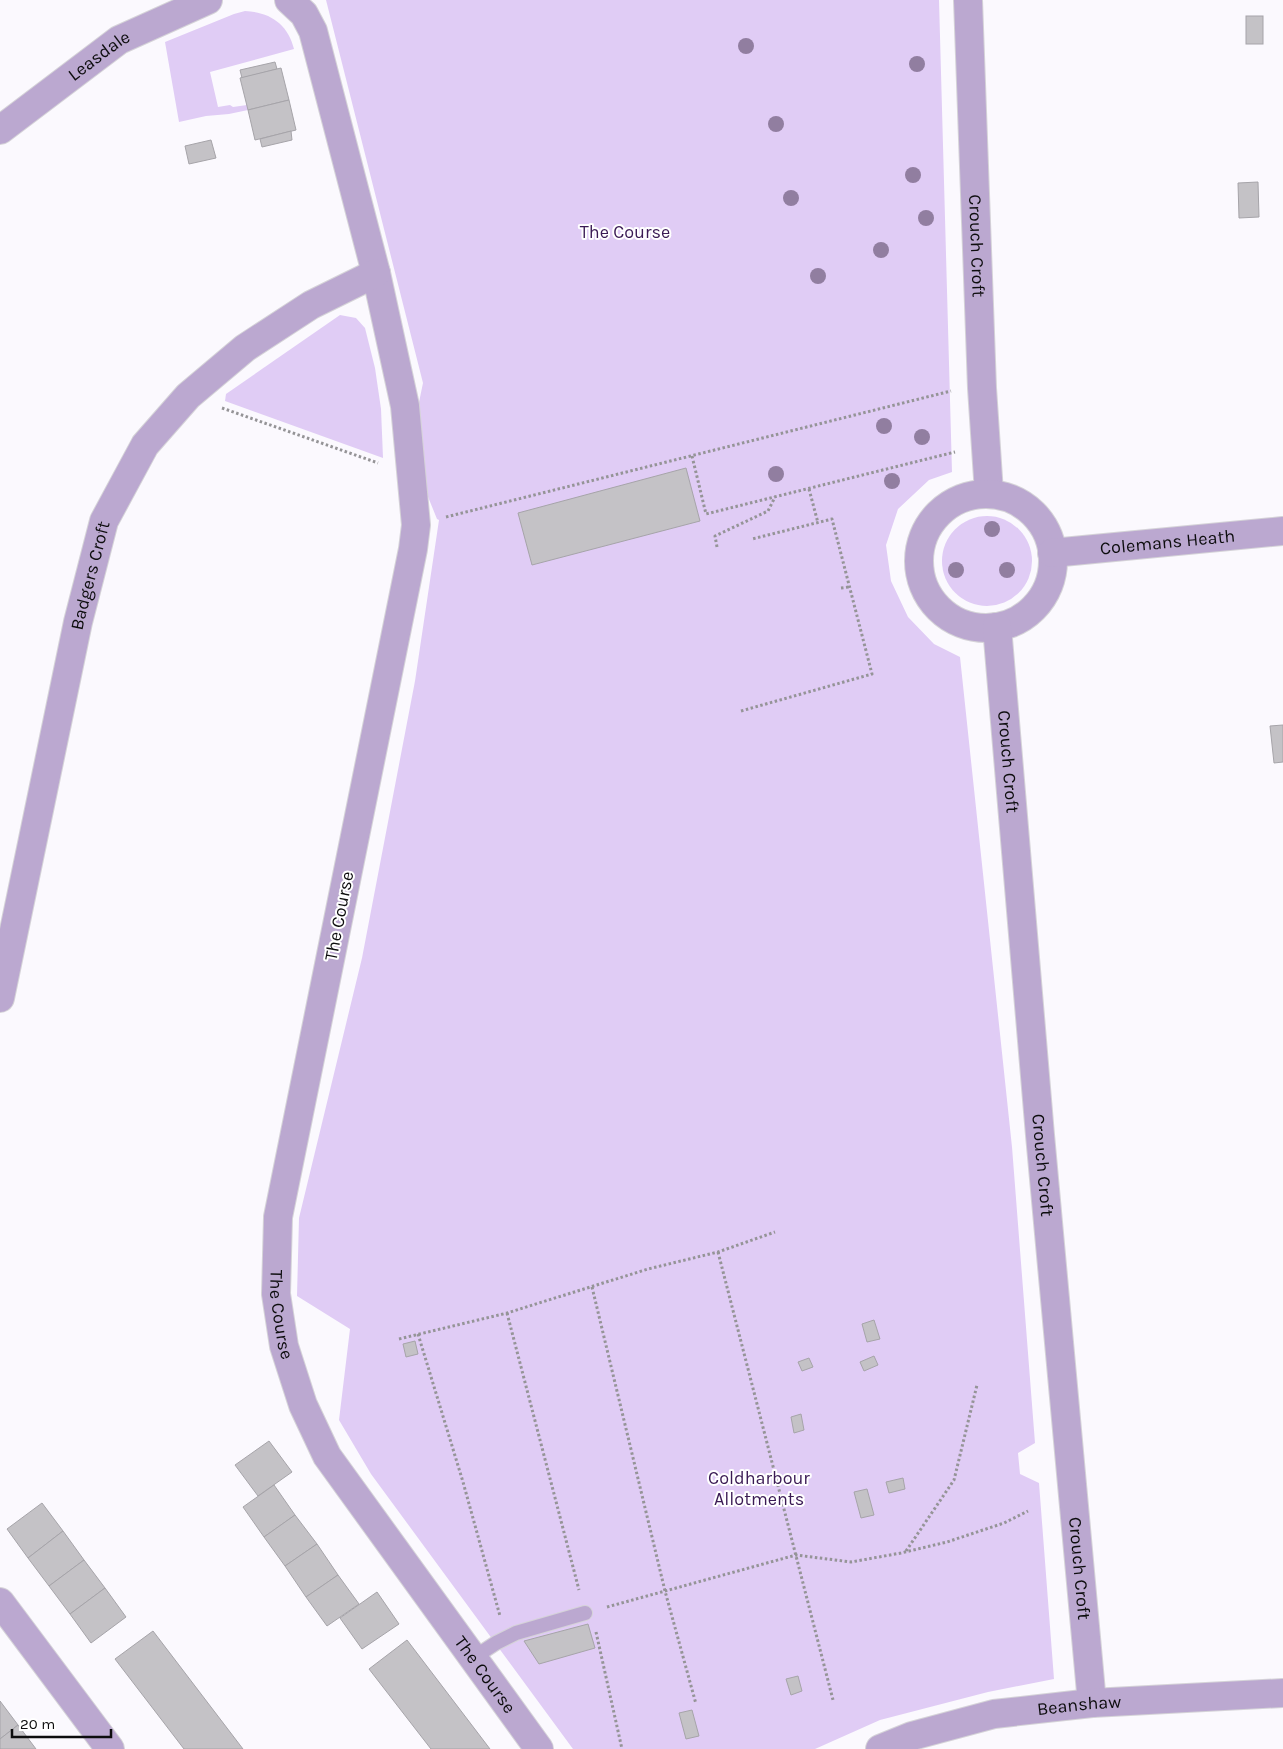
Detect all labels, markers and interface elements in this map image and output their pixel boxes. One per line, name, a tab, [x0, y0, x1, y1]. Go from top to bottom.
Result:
street label: Leasdale	[64, 26, 133, 86]
street label: Crouch Croft	[964, 194, 990, 298]
park label: The Course	[580, 221, 670, 243]
street label: Badgers Croft	[66, 518, 115, 632]
street label: Colemans Heath	[1099, 525, 1236, 559]
street label: Crouch Croft	[993, 709, 1024, 814]
street label: The Course	[320, 870, 358, 962]
street label: Crouch Croft	[1027, 1113, 1058, 1218]
street label: The Course	[264, 1269, 299, 1362]
park label: Coldharbour Allotments	[708, 1467, 810, 1510]
street label: Crouch Croft	[1064, 1516, 1095, 1621]
street label: The Course	[450, 1632, 521, 1718]
street label: Beanshaw	[1036, 1690, 1122, 1720]
scale bar	[12, 1706, 111, 1738]
text: 20 m	[20, 1715, 55, 1733]

